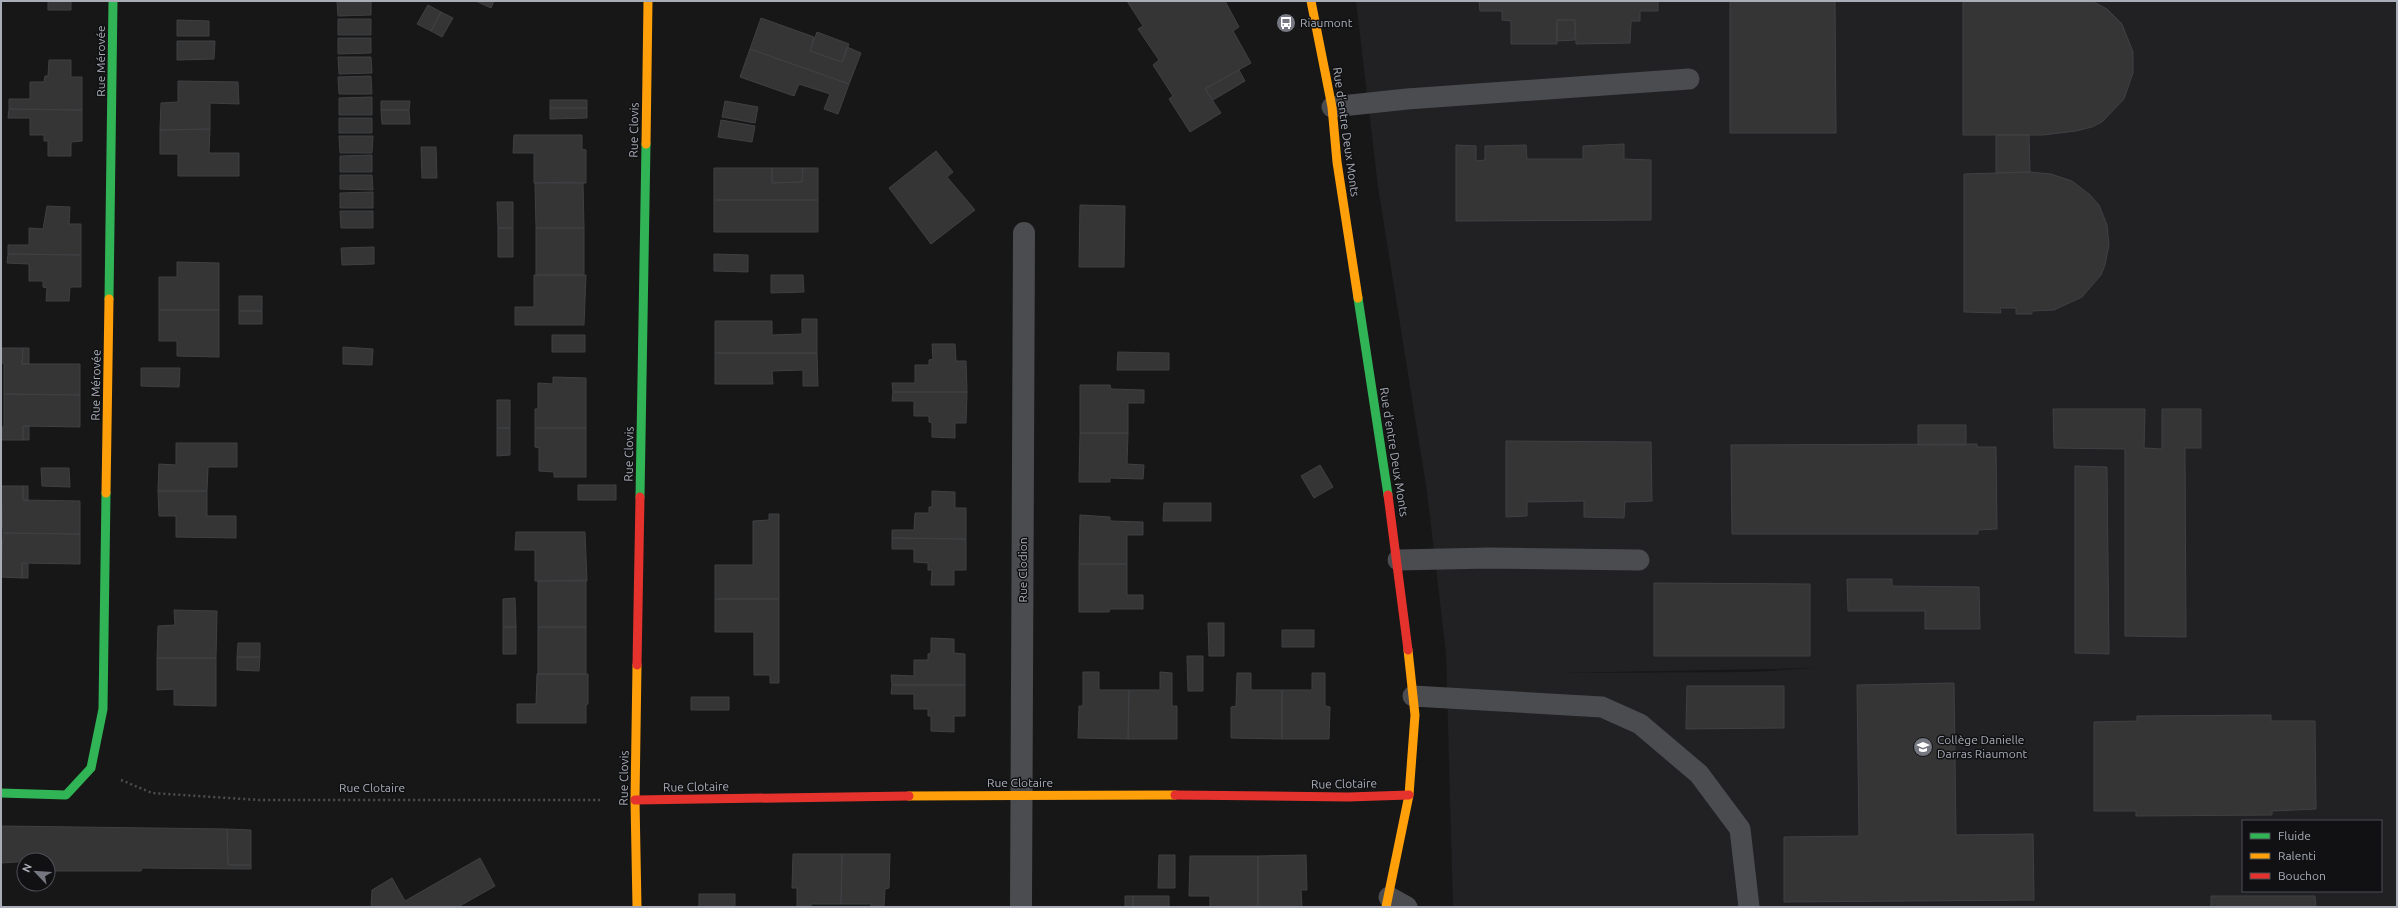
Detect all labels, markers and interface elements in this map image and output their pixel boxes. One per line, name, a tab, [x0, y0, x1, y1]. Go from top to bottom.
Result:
bus stop icon: Riaumont	[1275, 12, 1297, 34]
place label: Riaumont	[1300, 16, 1353, 29]
street label: Rue Mérovée	[94, 25, 107, 97]
street label: Rue d'entre Deux Monts	[1331, 66, 1362, 198]
street label: Rue Clovis	[627, 102, 640, 158]
street label: Rue Mérovée	[88, 349, 103, 421]
street label: Rue d'entre Deux Monts	[1378, 386, 1411, 517]
street label: Rue Clovis	[622, 426, 635, 482]
street label: Rue Clodion	[1016, 537, 1029, 603]
place label: Collège Danielle Darras Riaumont	[1937, 733, 2028, 760]
school or university icon: Collège Danielle Darras Riaumont	[1912, 736, 1934, 758]
street label: Rue Clovis	[617, 750, 630, 806]
street label: Rue Clotaire	[987, 776, 1053, 789]
street label: Rue Clotaire	[1311, 776, 1377, 791]
street label: Rue Clotaire	[663, 779, 729, 794]
street label: Rue Clotaire	[339, 781, 405, 794]
legend	[2242, 820, 2382, 892]
text: Fluide	[2278, 829, 2311, 842]
text: Ralenti	[2278, 849, 2316, 862]
north arrow	[16, 852, 56, 892]
text: N	[20, 862, 34, 874]
text: Bouchon	[2278, 869, 2326, 882]

